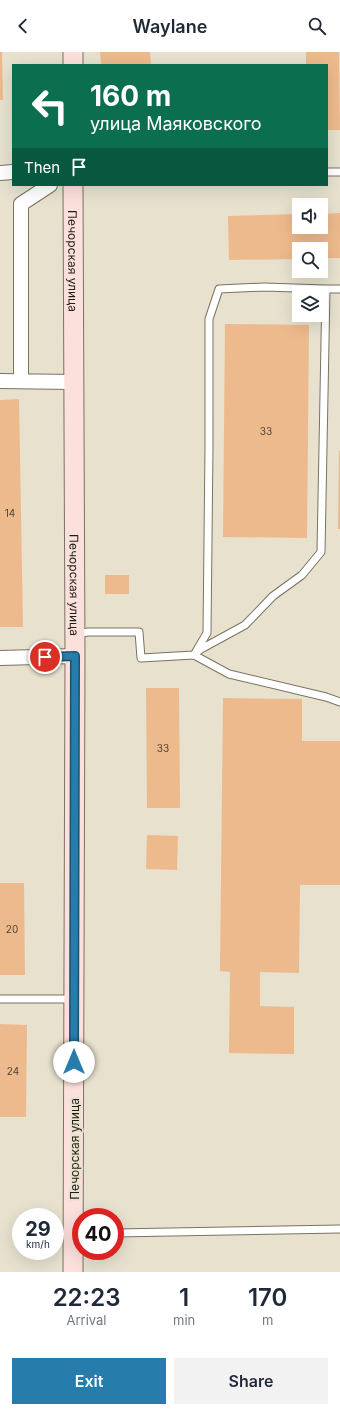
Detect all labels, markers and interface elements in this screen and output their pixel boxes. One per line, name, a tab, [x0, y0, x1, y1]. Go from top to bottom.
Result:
icon: back	[12, 15, 34, 37]
icon: search	[306, 15, 328, 37]
text: Waylane	[133, 16, 207, 37]
text: 160 m	[90, 79, 171, 113]
icon: left	[24, 80, 76, 132]
text: улица Маяковского	[90, 113, 262, 134]
icon: arrive	[68, 156, 90, 178]
text: Then	[24, 158, 60, 177]
map controls	[292, 198, 328, 322]
button: sound	[292, 198, 328, 234]
street label: Печорская улица	[66, 210, 81, 312]
button: search	[292, 242, 328, 278]
button: layers	[292, 286, 328, 322]
house number: 33	[260, 425, 272, 437]
house number: 14	[5, 507, 15, 519]
street label: Печорская улица	[67, 534, 82, 636]
pin	[28, 640, 62, 674]
icon: arrive	[34, 646, 56, 668]
house number: 33	[157, 742, 169, 754]
house number: 20	[6, 923, 18, 935]
position arrow	[53, 1041, 95, 1083]
house number: 24	[7, 1065, 19, 1077]
street label: Печорская улица	[67, 1098, 82, 1200]
speed limit sign: 40	[72, 1208, 124, 1260]
text: 29	[25, 1217, 51, 1241]
text: km/h	[26, 1238, 50, 1250]
text: 22:23	[53, 1283, 120, 1312]
text: 1	[179, 1283, 189, 1312]
text: 170	[248, 1283, 287, 1312]
text: Arrival	[67, 1312, 107, 1328]
text: min	[173, 1312, 195, 1328]
text: m	[262, 1312, 273, 1328]
button: Exit	[12, 1358, 166, 1404]
button: Share	[174, 1358, 328, 1404]

